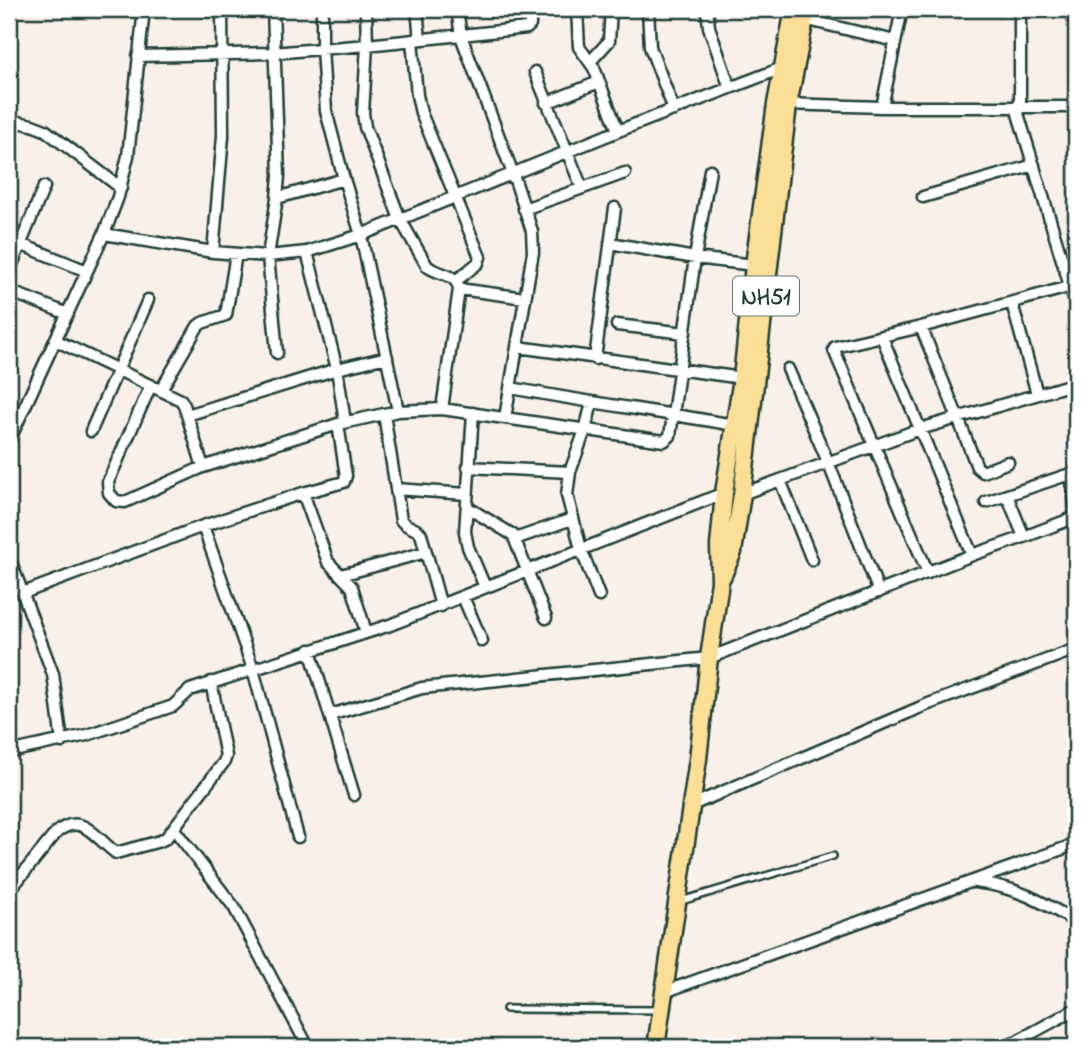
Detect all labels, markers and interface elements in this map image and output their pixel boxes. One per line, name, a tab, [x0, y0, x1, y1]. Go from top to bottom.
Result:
road number: NH51	[733, 276, 799, 316]

